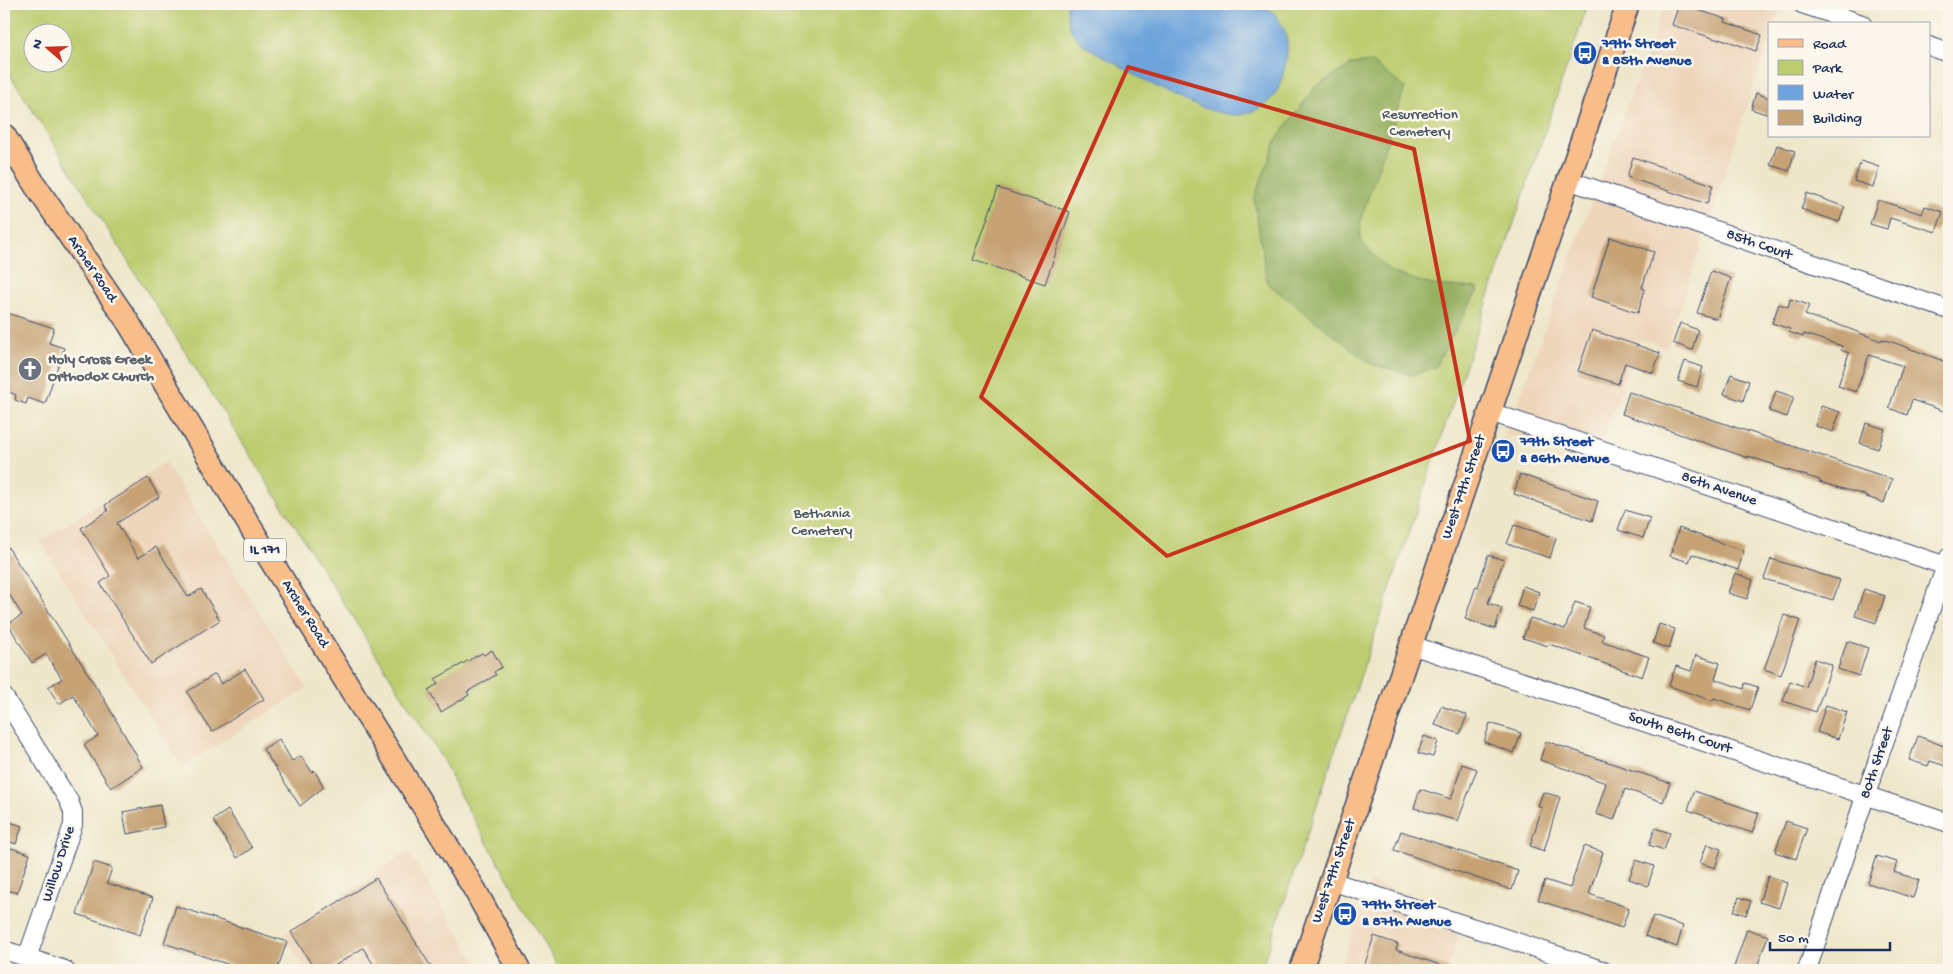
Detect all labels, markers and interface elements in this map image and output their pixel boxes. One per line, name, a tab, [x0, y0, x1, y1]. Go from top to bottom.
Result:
north arrow	[22, 22, 72, 72]
legend	[1768, 22, 1930, 138]
place label: 79th Street & 85th Avenue	[1601, 35, 1693, 70]
text: Road	[1813, 36, 1847, 54]
text: N	[29, 37, 48, 52]
bus stop icon: 79th Street & 85th Avenue	[1572, 40, 1598, 66]
text: Park	[1812, 60, 1843, 78]
text: Water	[1813, 86, 1855, 104]
park label: Resurrection Cemetery	[1382, 106, 1458, 141]
text: Building	[1812, 110, 1862, 128]
street label: 85th Court	[1724, 225, 1796, 265]
street label: Archer Road	[63, 232, 122, 307]
place label: Holy Cross Greek Orthodox Church	[48, 351, 154, 386]
church icon: Holy Cross Greek Orthodox Church	[17, 356, 43, 382]
street label: West 79th Street	[1438, 431, 1491, 541]
place label: 79th Street & 86th Avenue	[1519, 433, 1610, 468]
bus stop icon: 79th Street & 86th Avenue	[1490, 438, 1516, 464]
street label: 86th Avenue	[1679, 468, 1759, 510]
park label: Bethania Cemetery	[792, 505, 853, 540]
road number: IL 171	[244, 538, 286, 562]
street label: Archer Road	[277, 577, 334, 652]
street label: South 86th Court	[1626, 708, 1736, 759]
street label: 80th Street	[1856, 723, 1898, 801]
street label: West 79th Street	[1308, 815, 1361, 925]
street label: Willow Drive	[38, 824, 80, 904]
place label: 79th Street & 87th Avenue	[1361, 896, 1453, 931]
bus stop icon: 79th Street & 87th Avenue	[1332, 901, 1358, 927]
scale bar	[1770, 919, 1890, 951]
text: 50 m	[1778, 930, 1809, 948]

